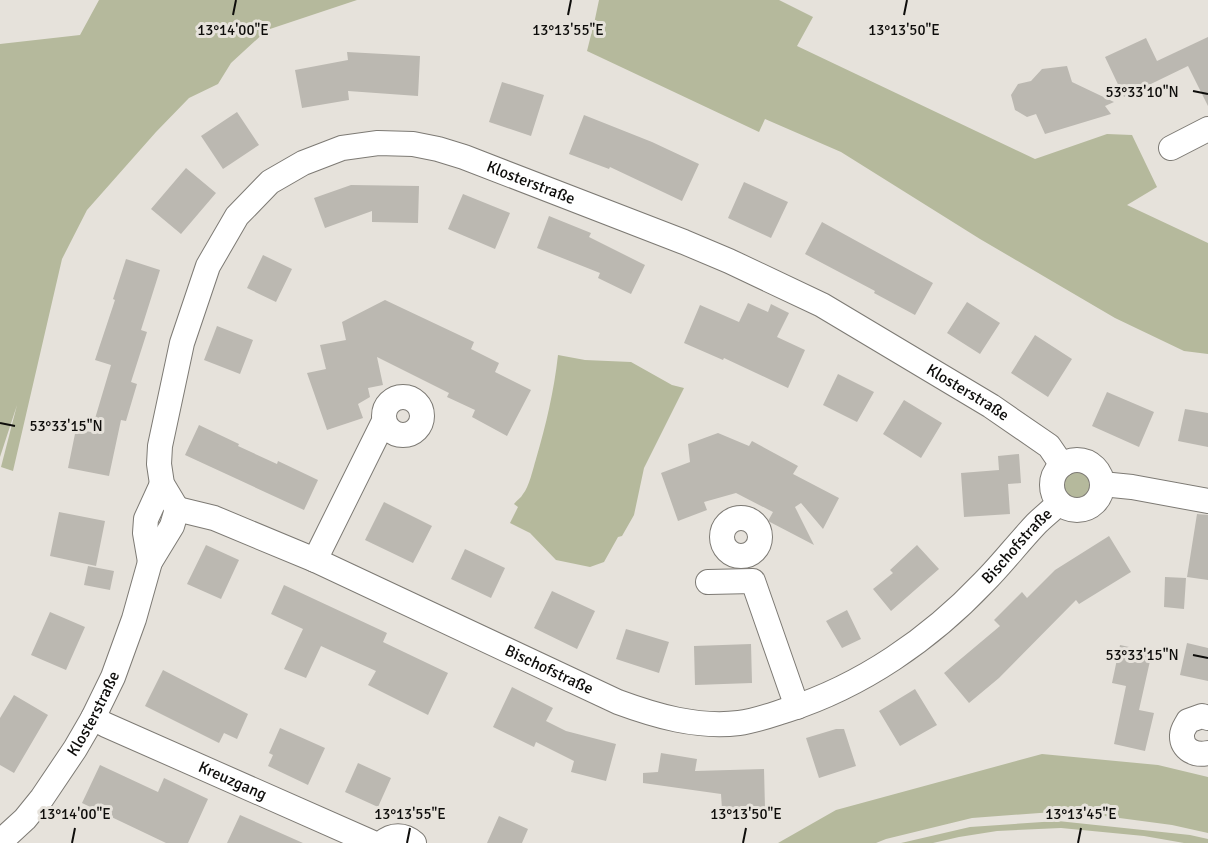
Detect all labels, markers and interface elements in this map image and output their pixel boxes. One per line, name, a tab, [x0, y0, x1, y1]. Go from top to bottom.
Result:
text: 13°14'00"E	[197, 21, 269, 39]
text: 13°13'55"E	[532, 21, 604, 39]
text: 13°13'50"E	[868, 21, 940, 39]
text: 53°33'10"N	[1105, 83, 1179, 101]
street label: Klosterstraße	[484, 157, 578, 209]
street label: Klosterstraße	[923, 360, 1013, 425]
text: 53°33'15"N	[29, 417, 103, 435]
street label: Bischofstraße	[978, 504, 1056, 588]
street label: Bischofstraße	[502, 640, 597, 699]
text: 53°33'15"N	[1105, 646, 1179, 664]
street label: Klosterstraße	[63, 669, 124, 760]
street label: Kreuzgang	[195, 757, 270, 805]
text: 13°14'00"E	[39, 805, 111, 823]
text: 13°13'55"E	[374, 805, 446, 823]
text: 13°13'50"E	[710, 805, 782, 823]
text: 13°13'45"E	[1045, 805, 1117, 823]

